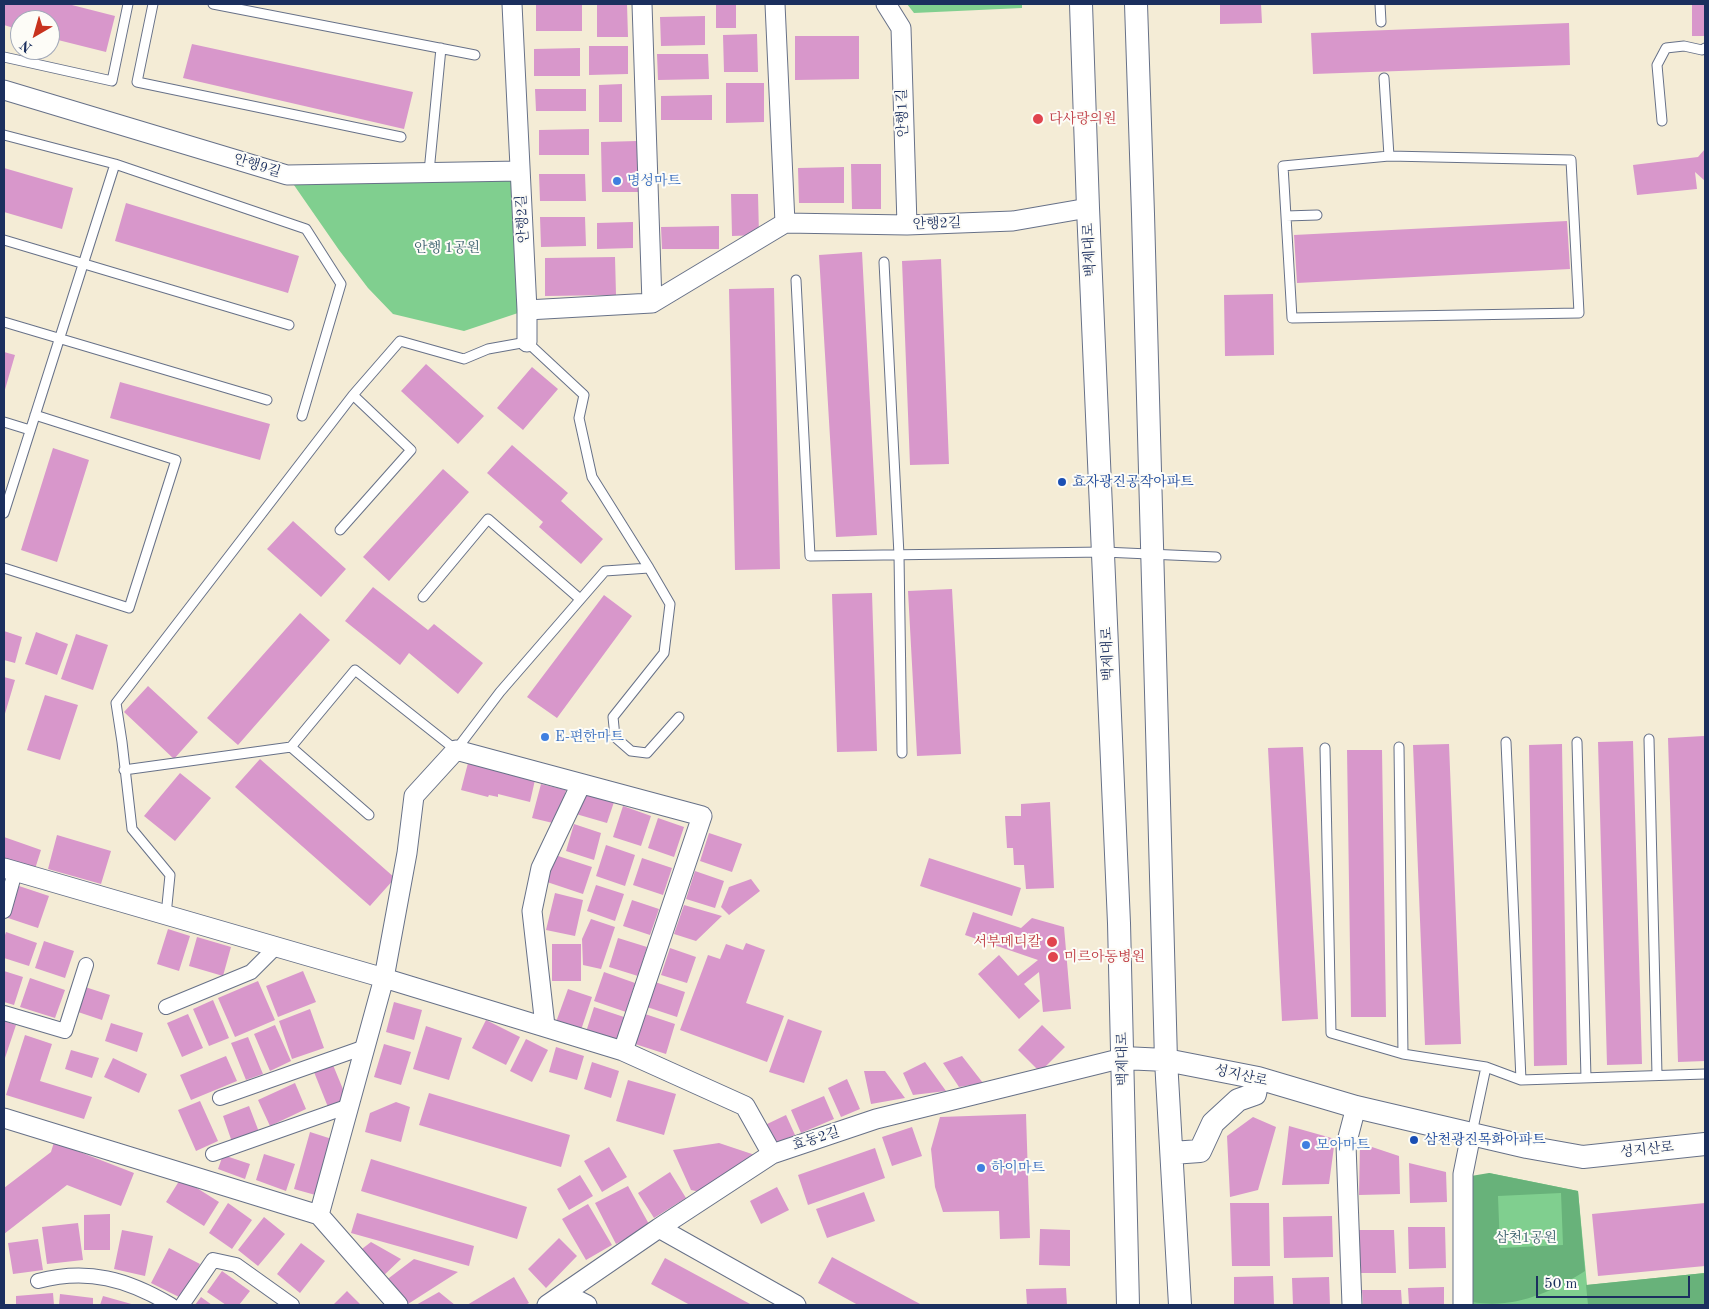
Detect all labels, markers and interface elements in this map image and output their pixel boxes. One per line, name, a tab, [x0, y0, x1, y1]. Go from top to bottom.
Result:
north arrow	[10, 10, 60, 60]
text: N	[18, 37, 35, 55]
street label: 안행1길	[894, 88, 912, 138]
place label: 다사랑의원	[1049, 111, 1117, 127]
marker: 다사랑의원	[1031, 112, 1045, 126]
street label: 안행9길	[231, 151, 283, 181]
place label: 명성마트	[627, 173, 681, 189]
marker: 명성마트	[611, 175, 623, 187]
street label: 안행2길	[513, 194, 533, 244]
street label: 안행2길	[912, 215, 962, 233]
street label: 백제대로	[1080, 223, 1100, 277]
park label: 안행 1공원	[414, 240, 480, 256]
place label: 효자광진공작아파트	[1072, 474, 1194, 490]
marker: 효자광진공작아파트	[1056, 476, 1068, 488]
street label: 백제대로	[1099, 627, 1117, 681]
place label: E-편한마트	[555, 729, 624, 745]
marker: E-편한마트	[539, 731, 551, 743]
place label: 서부메디칼	[973, 934, 1041, 950]
marker: 서부메디칼	[1045, 935, 1059, 949]
place label: 미르아동병원	[1064, 949, 1145, 965]
marker: 미르아동병원	[1046, 950, 1060, 964]
street label: 백제대로	[1114, 1032, 1132, 1086]
street label: 성지산로	[1213, 1062, 1269, 1090]
street label: 효동2길	[790, 1123, 842, 1155]
place label: 삼천광진목화아파트	[1424, 1132, 1546, 1148]
marker: 삼천광진목화아파트	[1408, 1134, 1420, 1146]
place label: 모아마트	[1316, 1137, 1370, 1153]
marker: 모아마트	[1300, 1139, 1312, 1151]
street label: 성지산로	[1619, 1139, 1675, 1161]
place label: 하이마트	[991, 1160, 1045, 1176]
marker: 하이마트	[975, 1162, 987, 1174]
park label: 삼천1공원	[1495, 1230, 1557, 1246]
scale bar	[1539, 1266, 1693, 1298]
text: 50 m	[1544, 1277, 1578, 1292]

